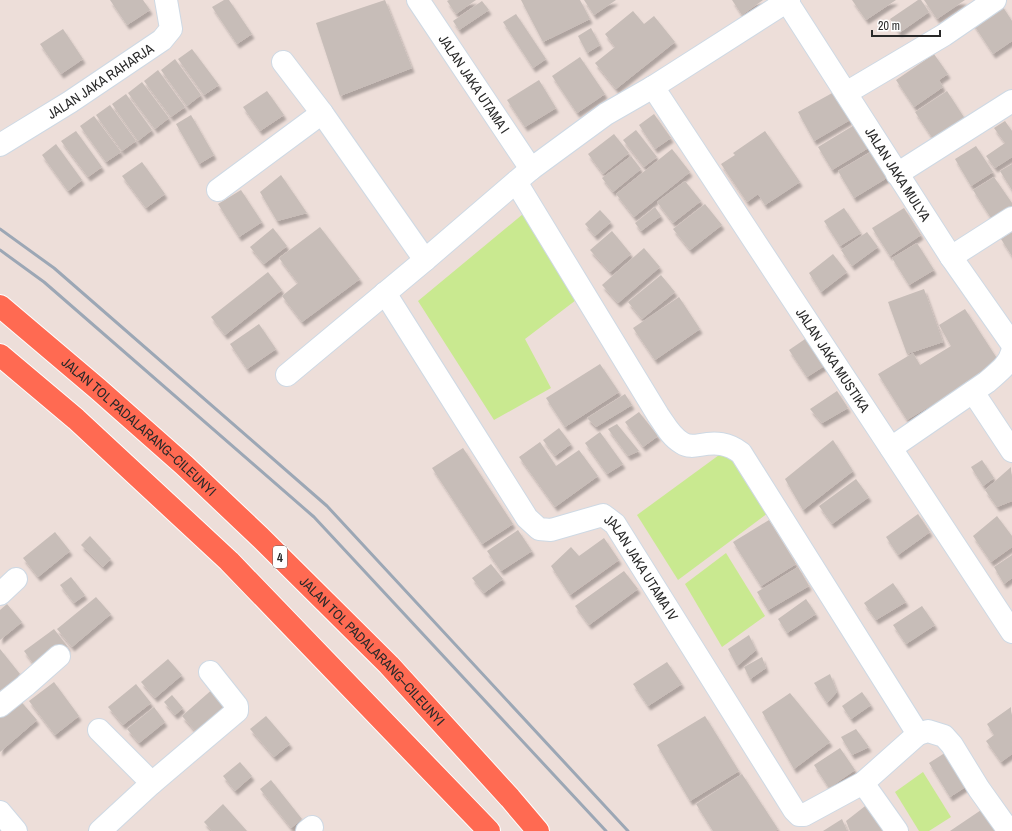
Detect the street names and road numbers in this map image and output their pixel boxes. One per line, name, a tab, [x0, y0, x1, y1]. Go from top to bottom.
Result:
street label: JALAN JAKA UTAMA I	[435, 31, 514, 137]
street label: JALAN JAKA RAHARJA	[44, 39, 157, 123]
street label: JALAN JAKA MULYA	[861, 124, 935, 225]
street label: JALAN JAKA MUSTIKA	[792, 304, 874, 416]
street label: JALAN TOL PADALARANG–CILEUNYI	[58, 353, 220, 500]
street label: JALAN JAKA UTAMA IV	[601, 510, 682, 624]
road number: 4	[273, 546, 287, 568]
street label: JALAN TOL PADALARANG–CILEUNYI	[296, 573, 449, 729]

